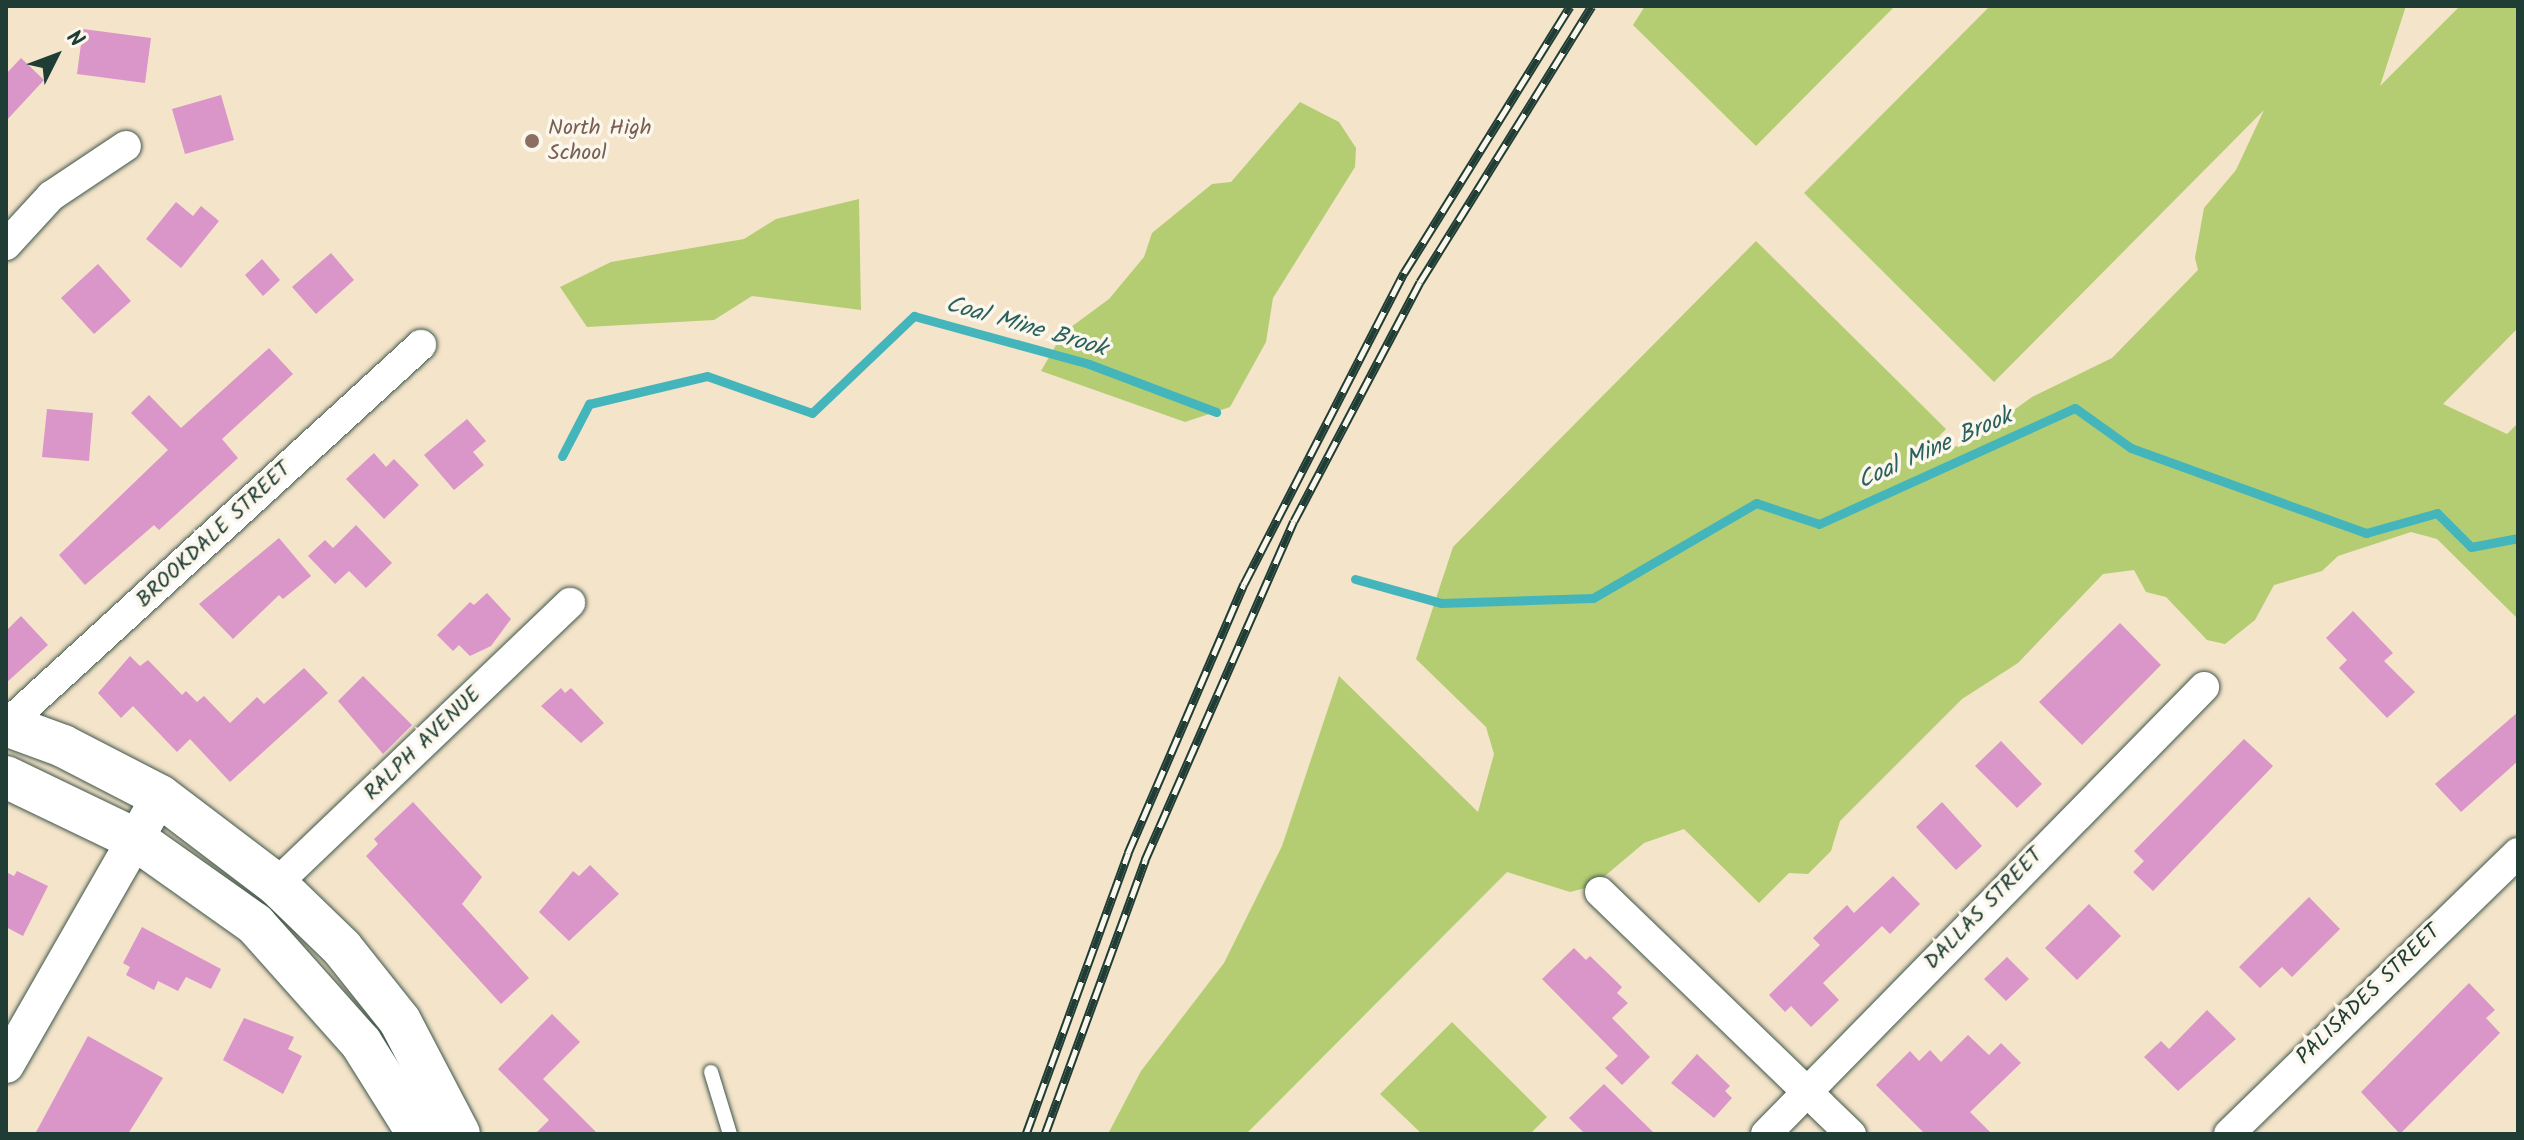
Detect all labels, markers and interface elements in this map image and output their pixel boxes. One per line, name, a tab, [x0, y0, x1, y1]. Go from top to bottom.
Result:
north arrow	[16, 16, 96, 96]
text: N	[57, 23, 92, 56]
place label: North High School	[548, 115, 651, 166]
marker: North High School	[523, 132, 541, 150]
water label: Coal Mine Brook	[942, 290, 1110, 364]
water label: Coal Mine Brook	[1853, 402, 2017, 496]
street label: BROOKDALE STREET	[131, 456, 297, 614]
street label: RALPH AVENUE	[359, 681, 487, 807]
street label: DALLAS STREET	[1919, 843, 2049, 975]
street label: PALISADES STREET	[2291, 919, 2447, 1071]

